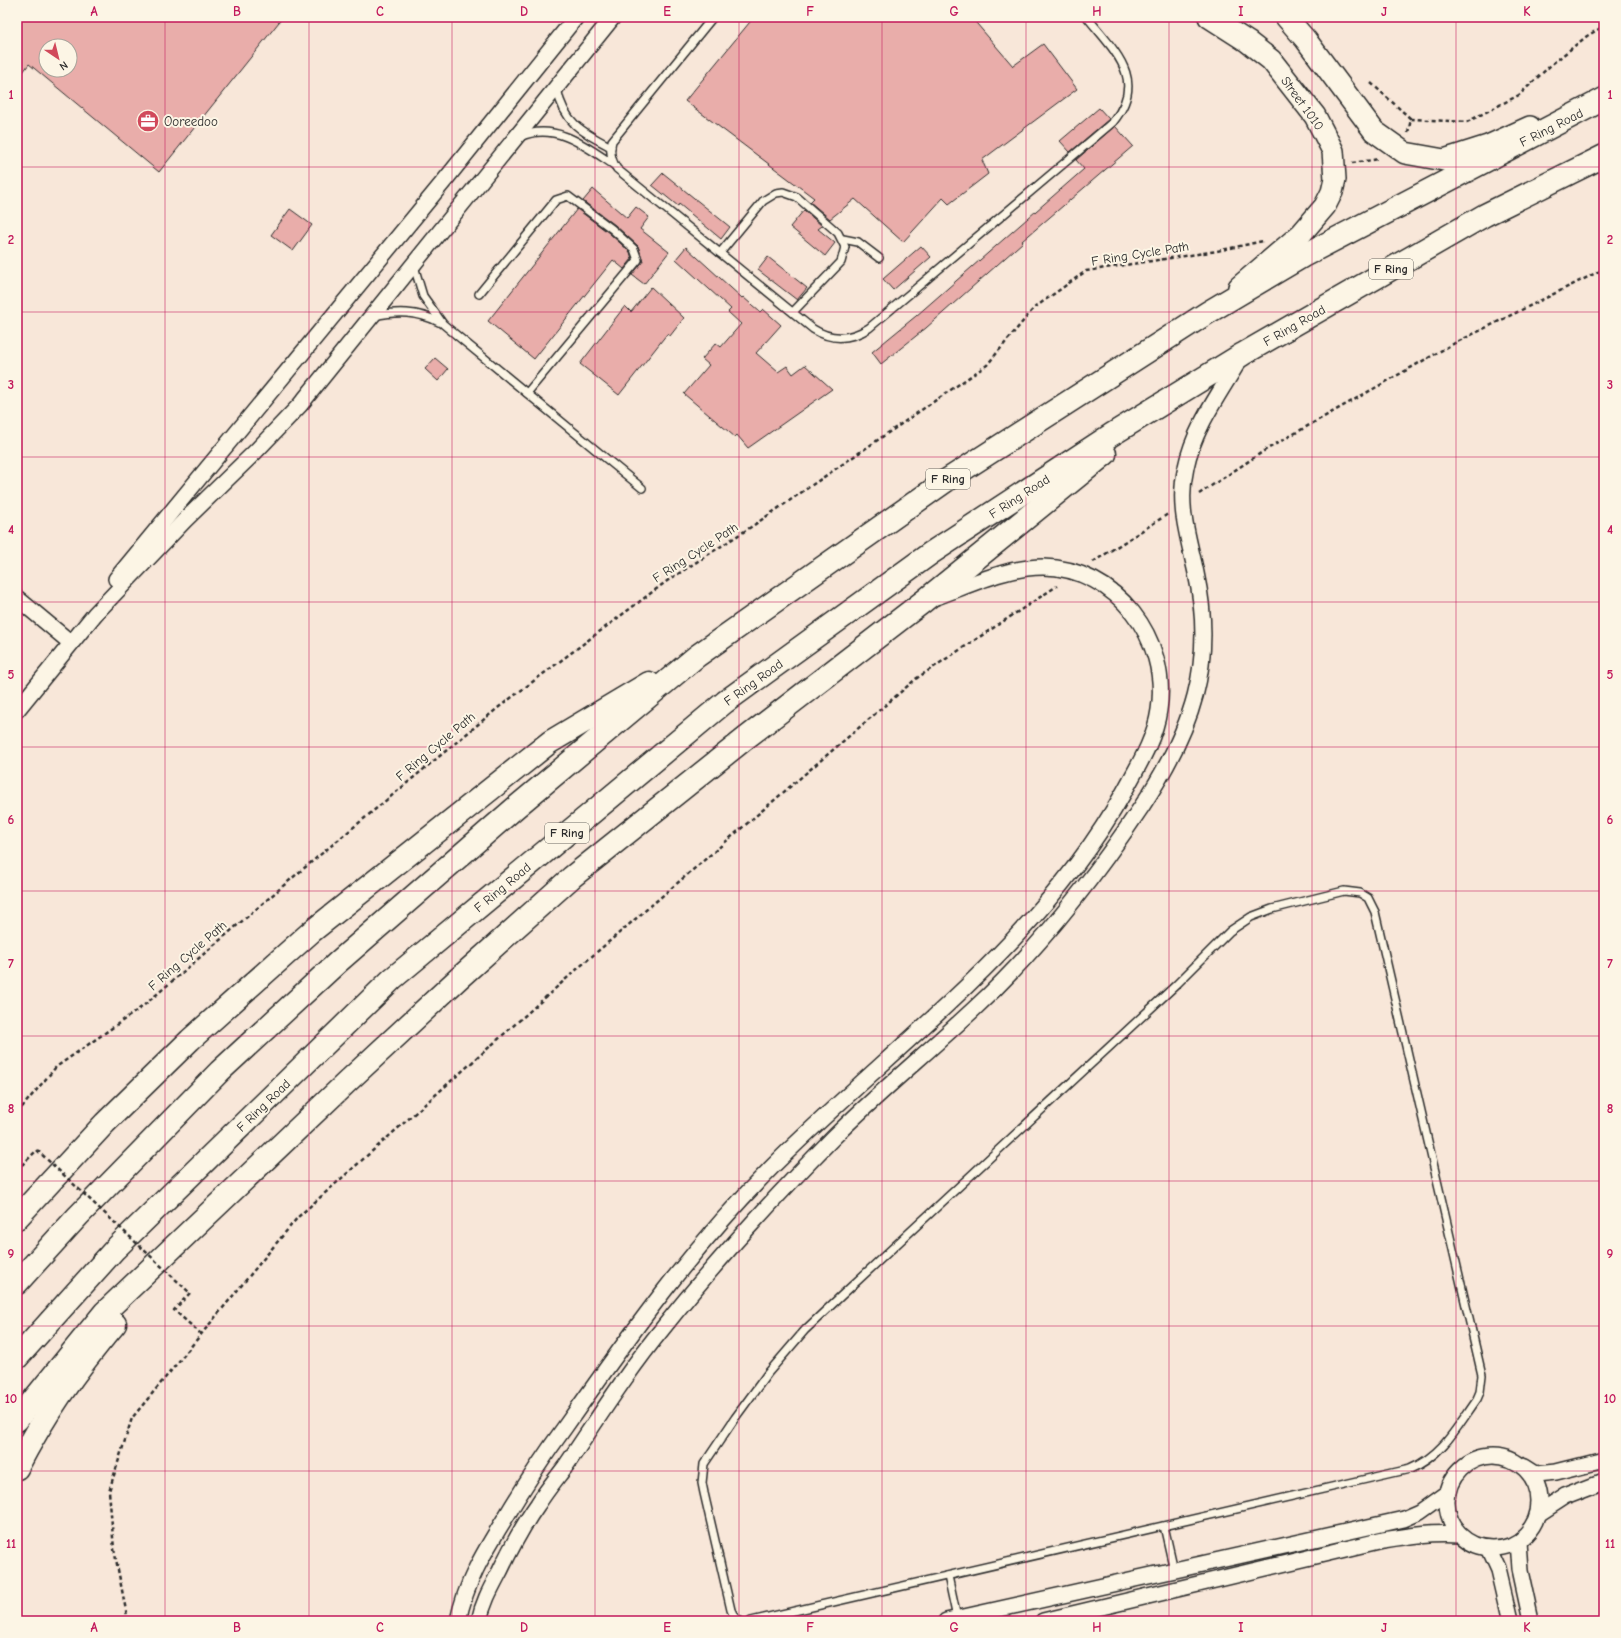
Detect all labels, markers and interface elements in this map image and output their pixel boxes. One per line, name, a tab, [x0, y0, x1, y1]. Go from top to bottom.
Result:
text: A	[90, 4, 98, 19]
text: B	[233, 4, 241, 19]
text: C	[376, 4, 384, 19]
text: D	[520, 4, 528, 19]
text: E	[663, 4, 671, 19]
text: F	[806, 4, 814, 19]
text: G	[949, 4, 959, 19]
text: H	[1092, 4, 1102, 19]
text: I	[1238, 4, 1244, 19]
text: J	[1381, 4, 1387, 19]
text: K	[1523, 4, 1531, 19]
north arrow	[38, 38, 78, 78]
text: N	[57, 58, 70, 73]
street label: Street 1010	[1278, 73, 1327, 133]
text: 1	[8, 87, 14, 102]
text: 1	[1607, 87, 1613, 102]
street label: F Ring Road	[1517, 105, 1585, 150]
office icon: Ooreedoo	[135, 108, 161, 134]
place label: Ooreedoo	[164, 114, 218, 129]
text: 2	[8, 232, 14, 247]
text: 2	[1607, 232, 1613, 247]
street label: F Ring Cycle Path	[1090, 238, 1190, 269]
road number: F Ring	[1369, 259, 1413, 279]
street label: F Ring Road	[1261, 302, 1328, 349]
text: 3	[8, 377, 14, 392]
text: 3	[1607, 377, 1613, 392]
road number: F Ring	[926, 469, 970, 489]
street label: F Ring Road	[986, 471, 1052, 522]
street label: F Ring Cycle Path	[650, 519, 741, 586]
text: 4	[8, 522, 14, 537]
text: 4	[1607, 522, 1613, 537]
street label: F Ring Road	[721, 656, 786, 709]
text: 5	[8, 667, 15, 682]
text: 5	[1607, 667, 1614, 682]
street label: F Ring Cycle Path	[393, 709, 478, 784]
text: 6	[8, 812, 15, 827]
text: 6	[1607, 812, 1614, 827]
road number: F Ring	[545, 823, 589, 843]
street label: F Ring Road	[471, 859, 534, 915]
street label: F Ring Cycle Path	[145, 917, 229, 993]
text: 7	[8, 956, 14, 971]
text: 7	[1607, 956, 1613, 971]
street label: F Ring Road	[233, 1076, 293, 1135]
text: 8	[8, 1101, 14, 1116]
text: 8	[1607, 1101, 1613, 1116]
text: 9	[8, 1246, 15, 1261]
text: 9	[1607, 1246, 1614, 1261]
text: 10	[5, 1391, 17, 1406]
text: 10	[1604, 1391, 1616, 1406]
text: 11	[6, 1536, 16, 1551]
text: 11	[1605, 1536, 1615, 1551]
text: A	[90, 1620, 98, 1635]
text: B	[233, 1620, 241, 1635]
text: C	[376, 1620, 384, 1635]
text: D	[520, 1620, 528, 1635]
text: E	[663, 1620, 671, 1635]
text: F	[806, 1620, 814, 1635]
text: G	[949, 1620, 959, 1635]
text: H	[1092, 1620, 1102, 1635]
text: I	[1238, 1620, 1244, 1635]
text: J	[1381, 1620, 1387, 1635]
text: K	[1523, 1620, 1531, 1635]

